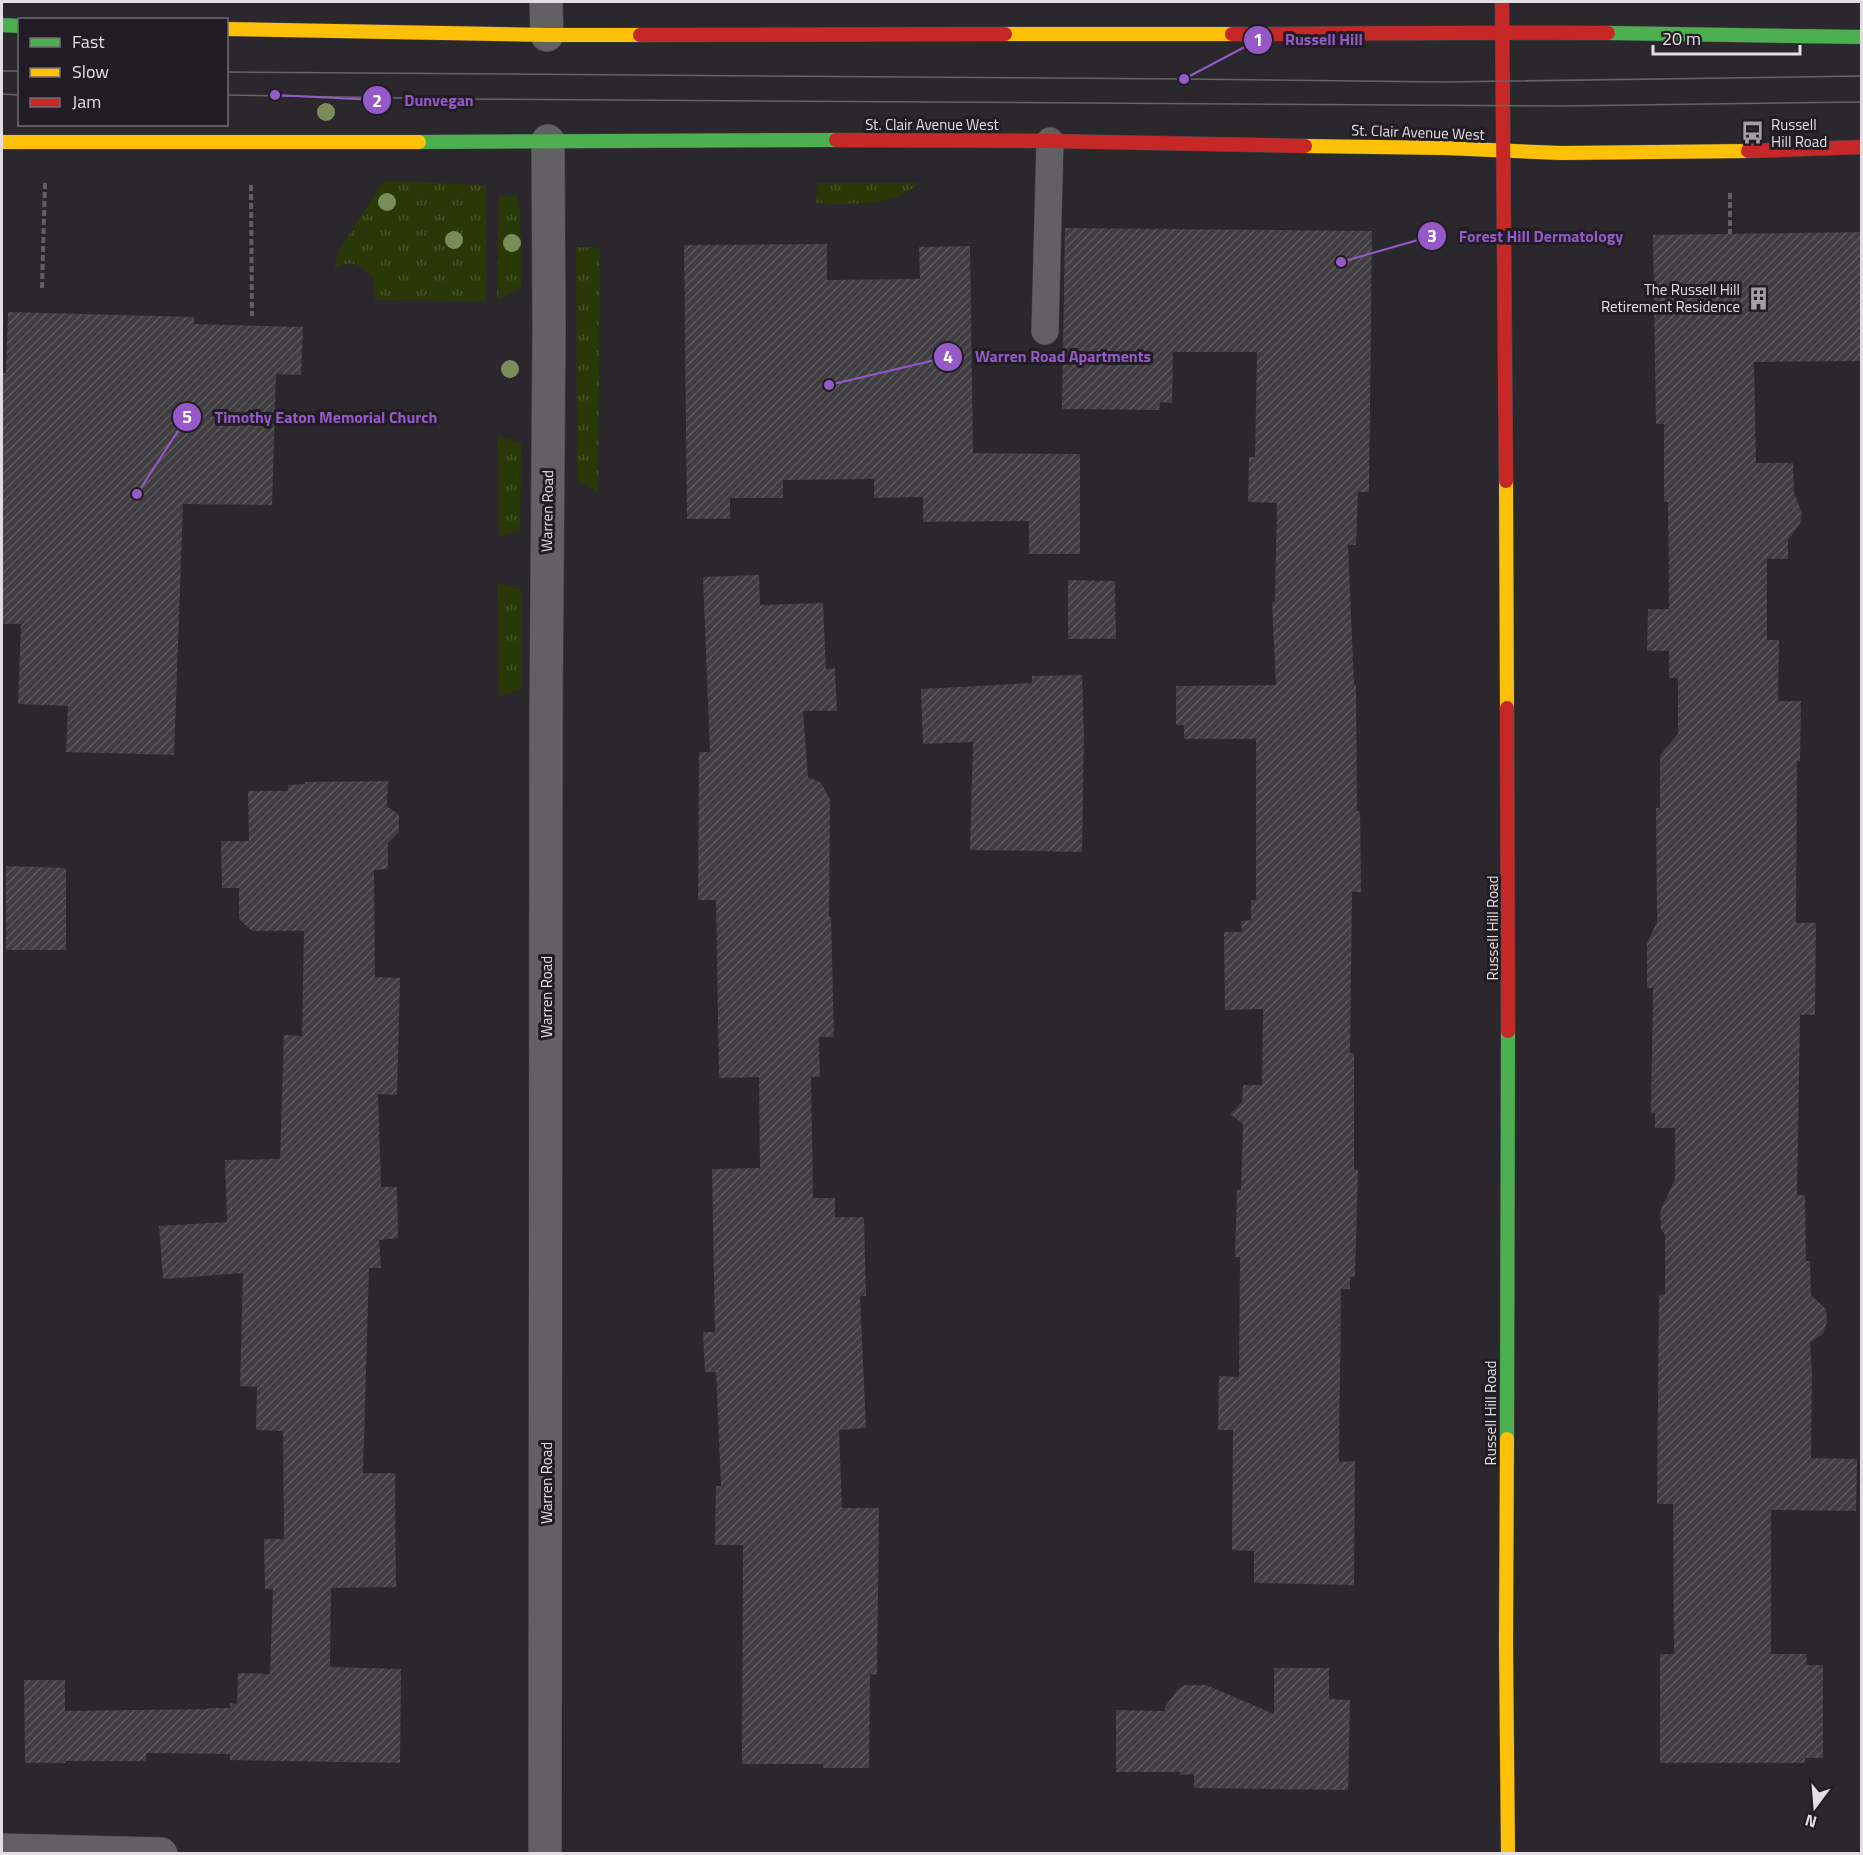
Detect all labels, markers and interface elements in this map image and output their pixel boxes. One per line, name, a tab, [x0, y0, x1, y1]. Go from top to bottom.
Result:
legend	[18, 18, 228, 126]
scale bar	[1653, 18, 1800, 56]
callout: Russell Hill	[1243, 23, 1375, 57]
text: 20 m	[1662, 25, 1701, 52]
text: 1	[1253, 26, 1263, 53]
text: Russell Hill	[1285, 27, 1363, 51]
text: Fast	[72, 28, 105, 55]
text: Slow	[72, 58, 109, 85]
callout: Dunvegan	[362, 83, 485, 117]
text: 2	[372, 87, 382, 114]
text: Jam	[72, 88, 101, 115]
text: Dunvegan	[404, 88, 474, 112]
street label: St. Clair Avenue West	[865, 113, 1000, 136]
place label: Russell Hill Road	[1771, 113, 1827, 153]
street label: St. Clair Avenue West	[1351, 118, 1486, 146]
bus stop icon: Russell Hill Road	[1740, 120, 1766, 146]
callout: Forest Hill Dermatology	[1417, 219, 1636, 253]
text: 3	[1427, 222, 1437, 249]
text: Forest Hill Dermatology	[1459, 224, 1623, 248]
place label: The Russell Hill Retirement Residence	[1601, 278, 1740, 318]
building icon: The Russell Hill Retirement Residence	[1745, 285, 1771, 311]
callout: Warren Road Apartments	[933, 340, 1163, 374]
text: 4	[943, 343, 953, 370]
text: Warren Road Apartments	[975, 344, 1151, 368]
callout: Timothy Eaton Memorial Church	[172, 400, 449, 434]
text: 5	[182, 403, 192, 430]
text: Timothy Eaton Memorial Church	[215, 405, 437, 429]
street label: Warren Road	[535, 470, 559, 552]
street label: Russell Hill Road	[1481, 875, 1504, 981]
street label: Warren Road	[535, 956, 558, 1038]
street label: Russell Hill Road	[1479, 1360, 1502, 1466]
street label: Warren Road	[535, 1442, 558, 1524]
north arrow	[1785, 1777, 1845, 1837]
text: N	[1802, 1808, 1820, 1834]

